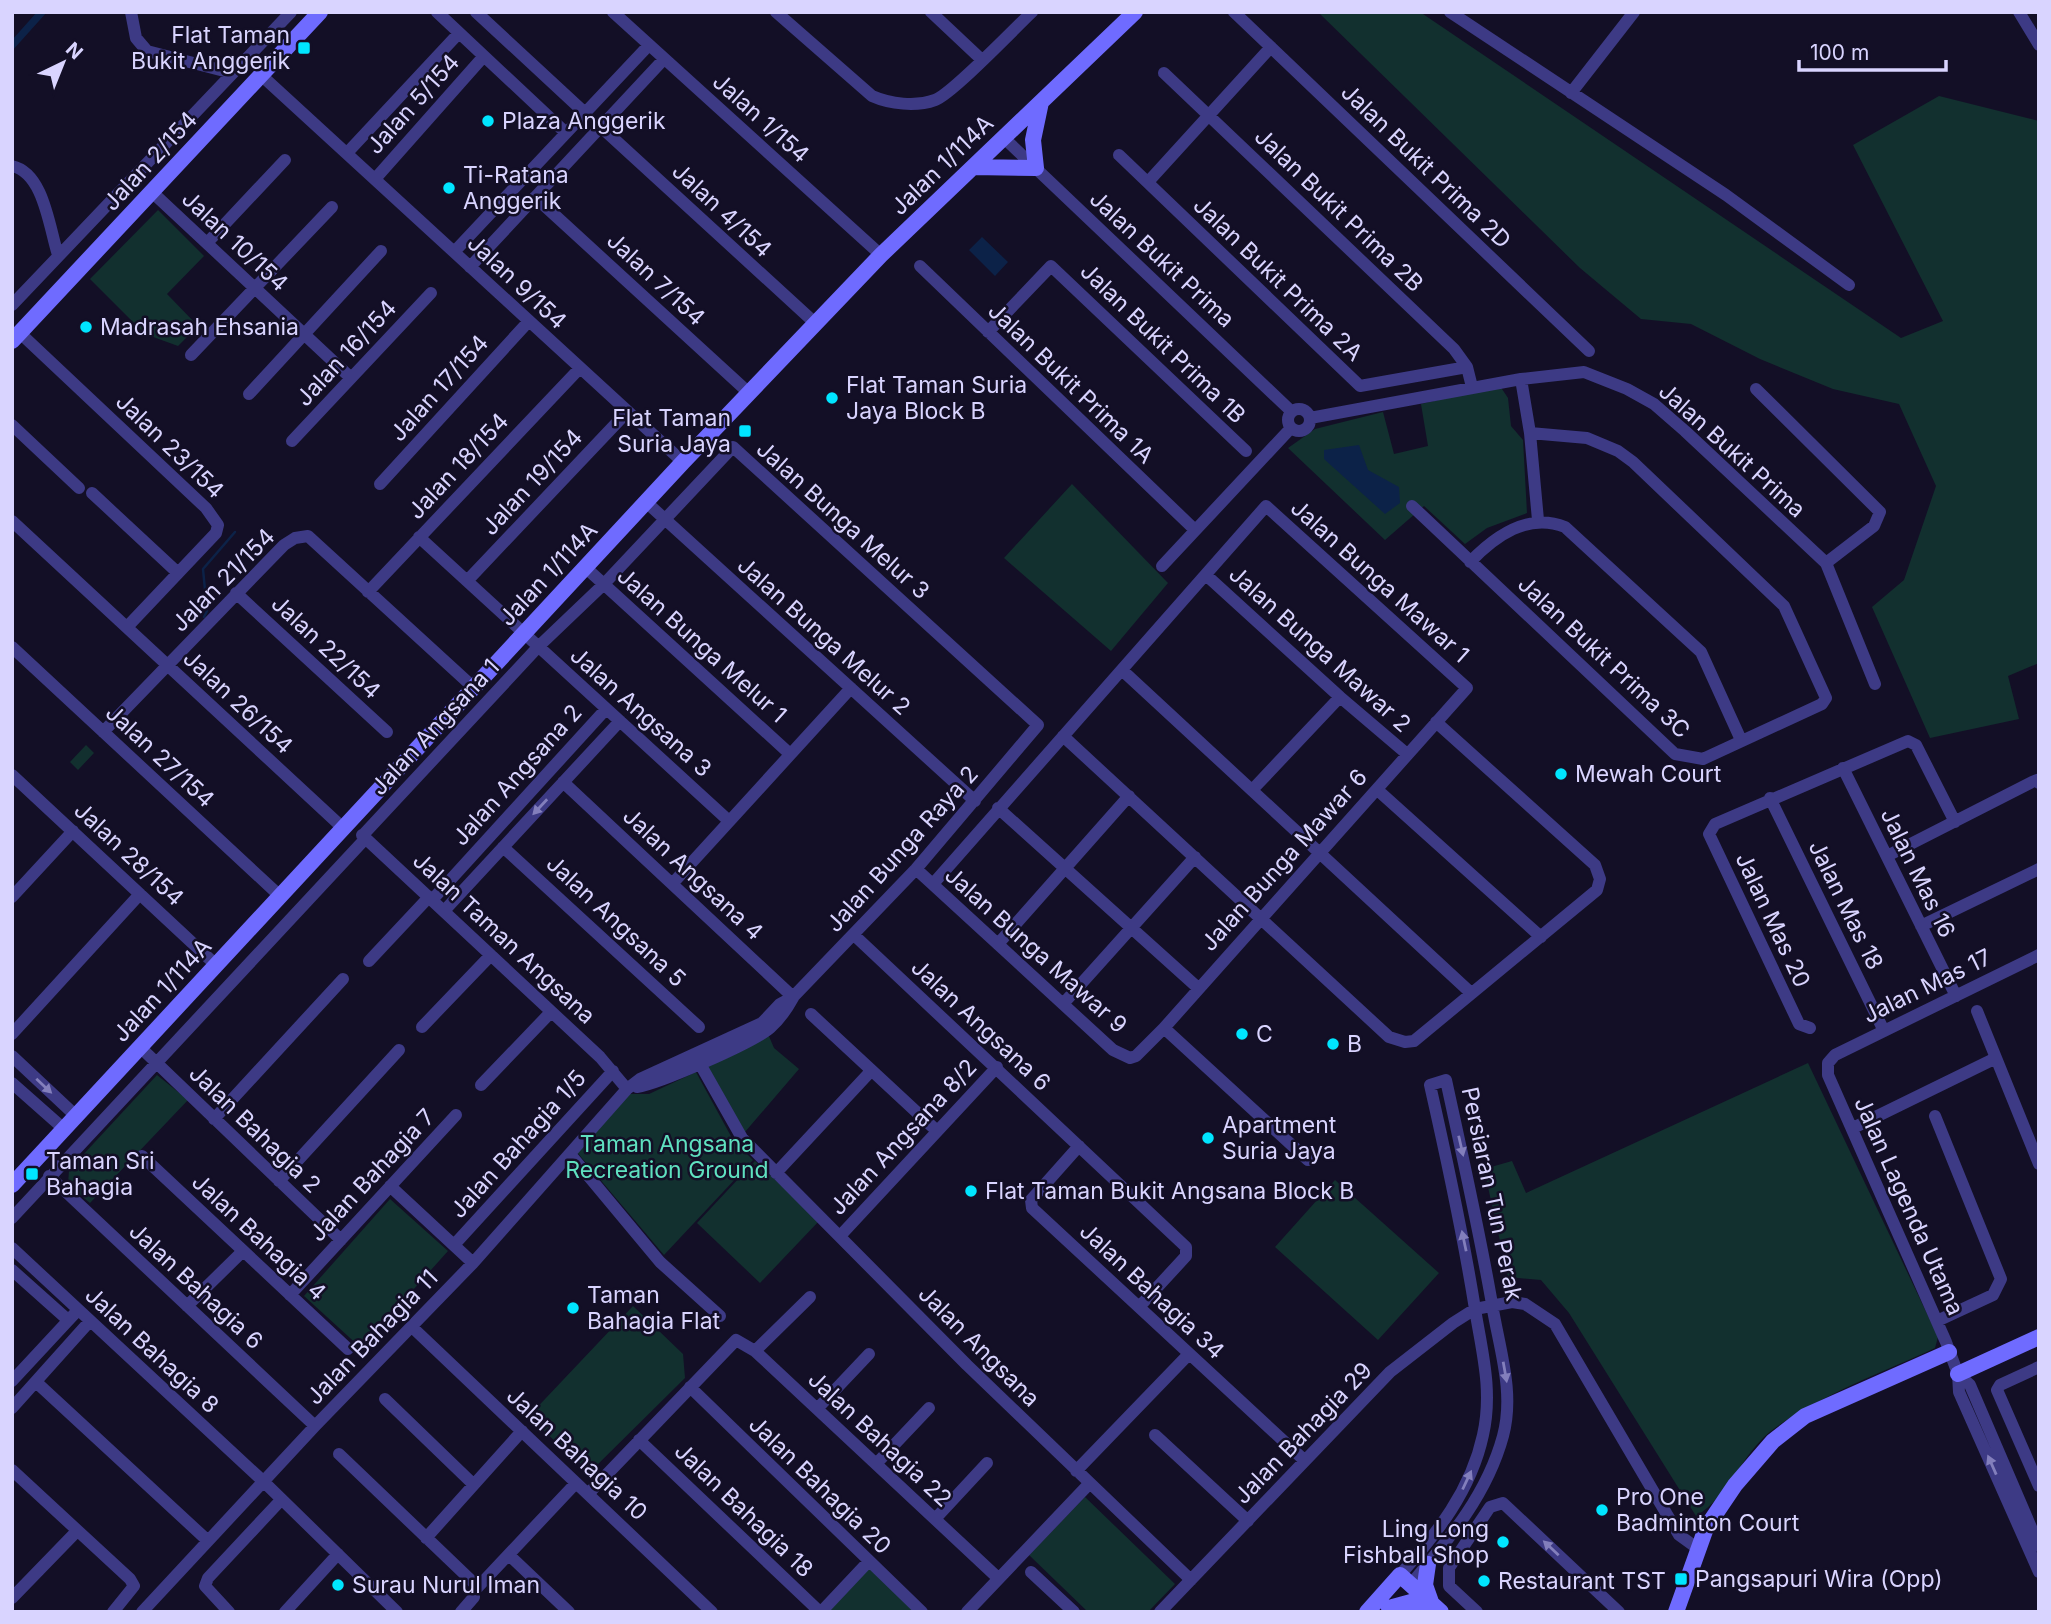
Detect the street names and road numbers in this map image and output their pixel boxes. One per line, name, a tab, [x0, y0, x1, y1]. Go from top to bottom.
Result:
street label: Jalan 5/154	[361, 48, 465, 160]
street label: Jalan 1/154	[707, 67, 815, 169]
street label: Jalan Bukit Prima 2D	[1335, 78, 1517, 254]
street label: Jalan 2/154	[97, 106, 203, 216]
street label: Jalan 1/114A	[885, 109, 999, 221]
street label: Jalan Bukit Prima 2B	[1249, 122, 1429, 298]
street label: Jalan 4/154	[666, 157, 778, 263]
street label: Jalan 10/154	[176, 185, 294, 297]
street label: Jalan Bukit Prima	[1084, 185, 1240, 333]
street label: Jalan Bukit Prima 2A	[1188, 191, 1368, 367]
street label: Jalan 7/154	[601, 226, 711, 332]
street label: Jalan 9/154	[462, 229, 572, 335]
street label: Jalan Bukit Prima 1B	[1075, 257, 1251, 429]
street label: Jalan 16/154	[290, 294, 402, 412]
street label: Jalan Bukit Prima 1A	[982, 297, 1160, 469]
street label: Jalan 17/154	[384, 329, 494, 447]
street label: Jalan Bukit Prima	[1653, 377, 1811, 523]
street label: Jalan 23/154	[110, 388, 230, 504]
street label: Jalan 18/154	[402, 407, 514, 525]
street label: Jalan 19/154	[476, 423, 588, 541]
street label: Jalan Bunga Melur 3	[751, 435, 935, 605]
street label: Jalan Bunga Mawar 1	[1285, 494, 1475, 668]
street label: Jalan 1/114A	[493, 516, 603, 632]
street label: Jalan 21/154	[166, 523, 280, 637]
street label: Jalan Bunga Melur 2	[732, 551, 916, 721]
street label: Jalan Bunga Mawar 2	[1223, 560, 1417, 738]
street label: Jalan Bunga Melur 1	[612, 562, 792, 728]
street label: Jalan Bukit Prima 3C	[1512, 570, 1696, 744]
street label: Jalan 22/154	[266, 589, 386, 705]
street label: Jalan Angsana 3	[565, 641, 717, 783]
street label: Jalan 26/154	[177, 644, 299, 760]
street label: Jalan Angsana 1	[365, 653, 505, 801]
street label: Jalan 27/154	[100, 699, 220, 813]
street label: Jalan Angsana 2	[446, 699, 588, 851]
street label: Jalan Bunga Raya 2	[820, 760, 984, 938]
street label: Jalan Bunga Mawar 6	[1195, 763, 1373, 957]
street label: Jalan 28/154	[69, 796, 189, 912]
street label: Jalan Angsana 4	[617, 802, 769, 946]
street label: Jalan Mas 16	[1875, 804, 1961, 942]
street label: Jalan Mas 18	[1803, 836, 1889, 974]
street label: Jalan Taman Angsana	[407, 846, 601, 1030]
street label: Jalan Mas 20	[1730, 848, 1816, 992]
street label: Jalan Angsana 5	[541, 849, 691, 993]
street label: Jalan Bunga Mawar 9	[939, 861, 1133, 1039]
street label: Jalan 1/114A	[107, 932, 217, 1048]
street label: Jalan Mas 17	[1858, 943, 1996, 1029]
street label: Jalan Angsana 6	[905, 953, 1057, 1097]
street label: Jalan Angsana 8/2	[824, 1053, 982, 1221]
street label: Jalan Bahagia 2	[183, 1059, 327, 1199]
street label: Jalan Bahagia 1/5	[444, 1064, 592, 1224]
street label: Persiaran Tun Perak	[1456, 1085, 1528, 1304]
street label: Jalan Lagenda Utama	[1848, 1093, 1970, 1319]
street label: Jalan Bahagia 7	[303, 1103, 441, 1247]
street label: Jalan Bahagia 4	[186, 1168, 332, 1306]
street label: Jalan Bahagia 6	[123, 1217, 269, 1355]
street label: Jalan Bahagia 34	[1074, 1217, 1230, 1365]
street label: Jalan Bahagia 11	[301, 1264, 443, 1410]
street label: Jalan Angsana	[913, 1280, 1045, 1412]
street label: Jalan Bahagia 8	[79, 1281, 225, 1419]
street label: Jalan Bahagia 29	[1228, 1356, 1378, 1510]
street label: Jalan Bahagia 22	[802, 1365, 958, 1513]
street label: Jalan Bahagia 10	[501, 1382, 653, 1526]
street label: Jalan Bahagia 20	[743, 1410, 897, 1560]
street label: Jalan Bahagia 18	[669, 1437, 819, 1583]

